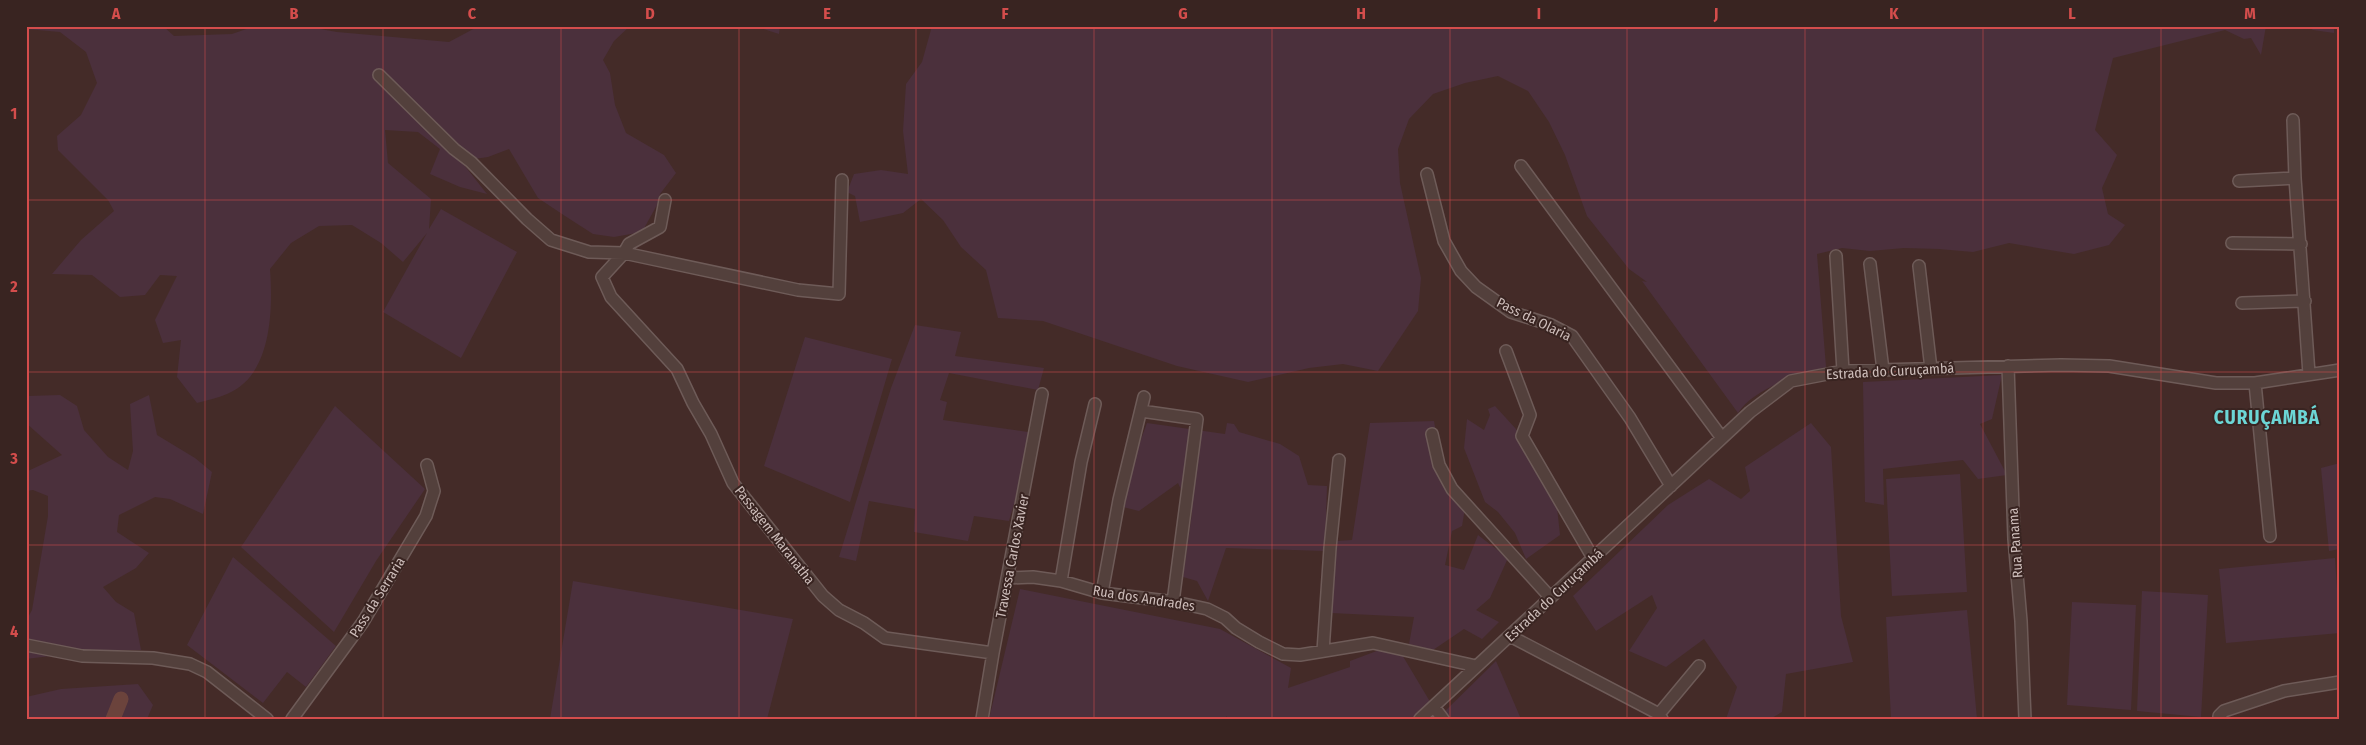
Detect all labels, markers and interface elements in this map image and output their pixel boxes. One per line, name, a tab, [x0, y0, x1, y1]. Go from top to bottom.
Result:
text: A	[111, 4, 121, 23]
text: B	[290, 4, 299, 23]
text: C	[468, 4, 477, 23]
text: D	[645, 4, 655, 23]
text: E	[823, 4, 831, 23]
text: F	[1001, 4, 1009, 23]
text: G	[1178, 4, 1188, 23]
text: H	[1356, 4, 1366, 23]
text: I	[1537, 4, 1541, 23]
text: J	[1713, 4, 1718, 23]
text: K	[1889, 4, 1899, 23]
text: L	[2068, 4, 2076, 23]
text: M	[2244, 4, 2256, 23]
text: 1	[11, 104, 17, 123]
text: 2	[9, 277, 18, 296]
street label: Pass da Olaria	[1494, 294, 1574, 345]
street label: Estrada do Curuçambá	[1826, 360, 1955, 383]
district label: CURUÇAMBÁ	[2214, 404, 2320, 430]
text: 3	[9, 449, 18, 468]
street label: Passagem Maranatha	[731, 483, 818, 588]
street label: Travessa Carlos Xavier	[992, 493, 1033, 620]
street label: Rua Panama	[2005, 507, 2026, 579]
street label: Estrada do Curuçambá	[1502, 545, 1607, 645]
street label: Pass da Serraria	[346, 554, 409, 641]
street label: Rua dos Andrades	[1092, 582, 1196, 615]
text: 4	[10, 622, 18, 641]

